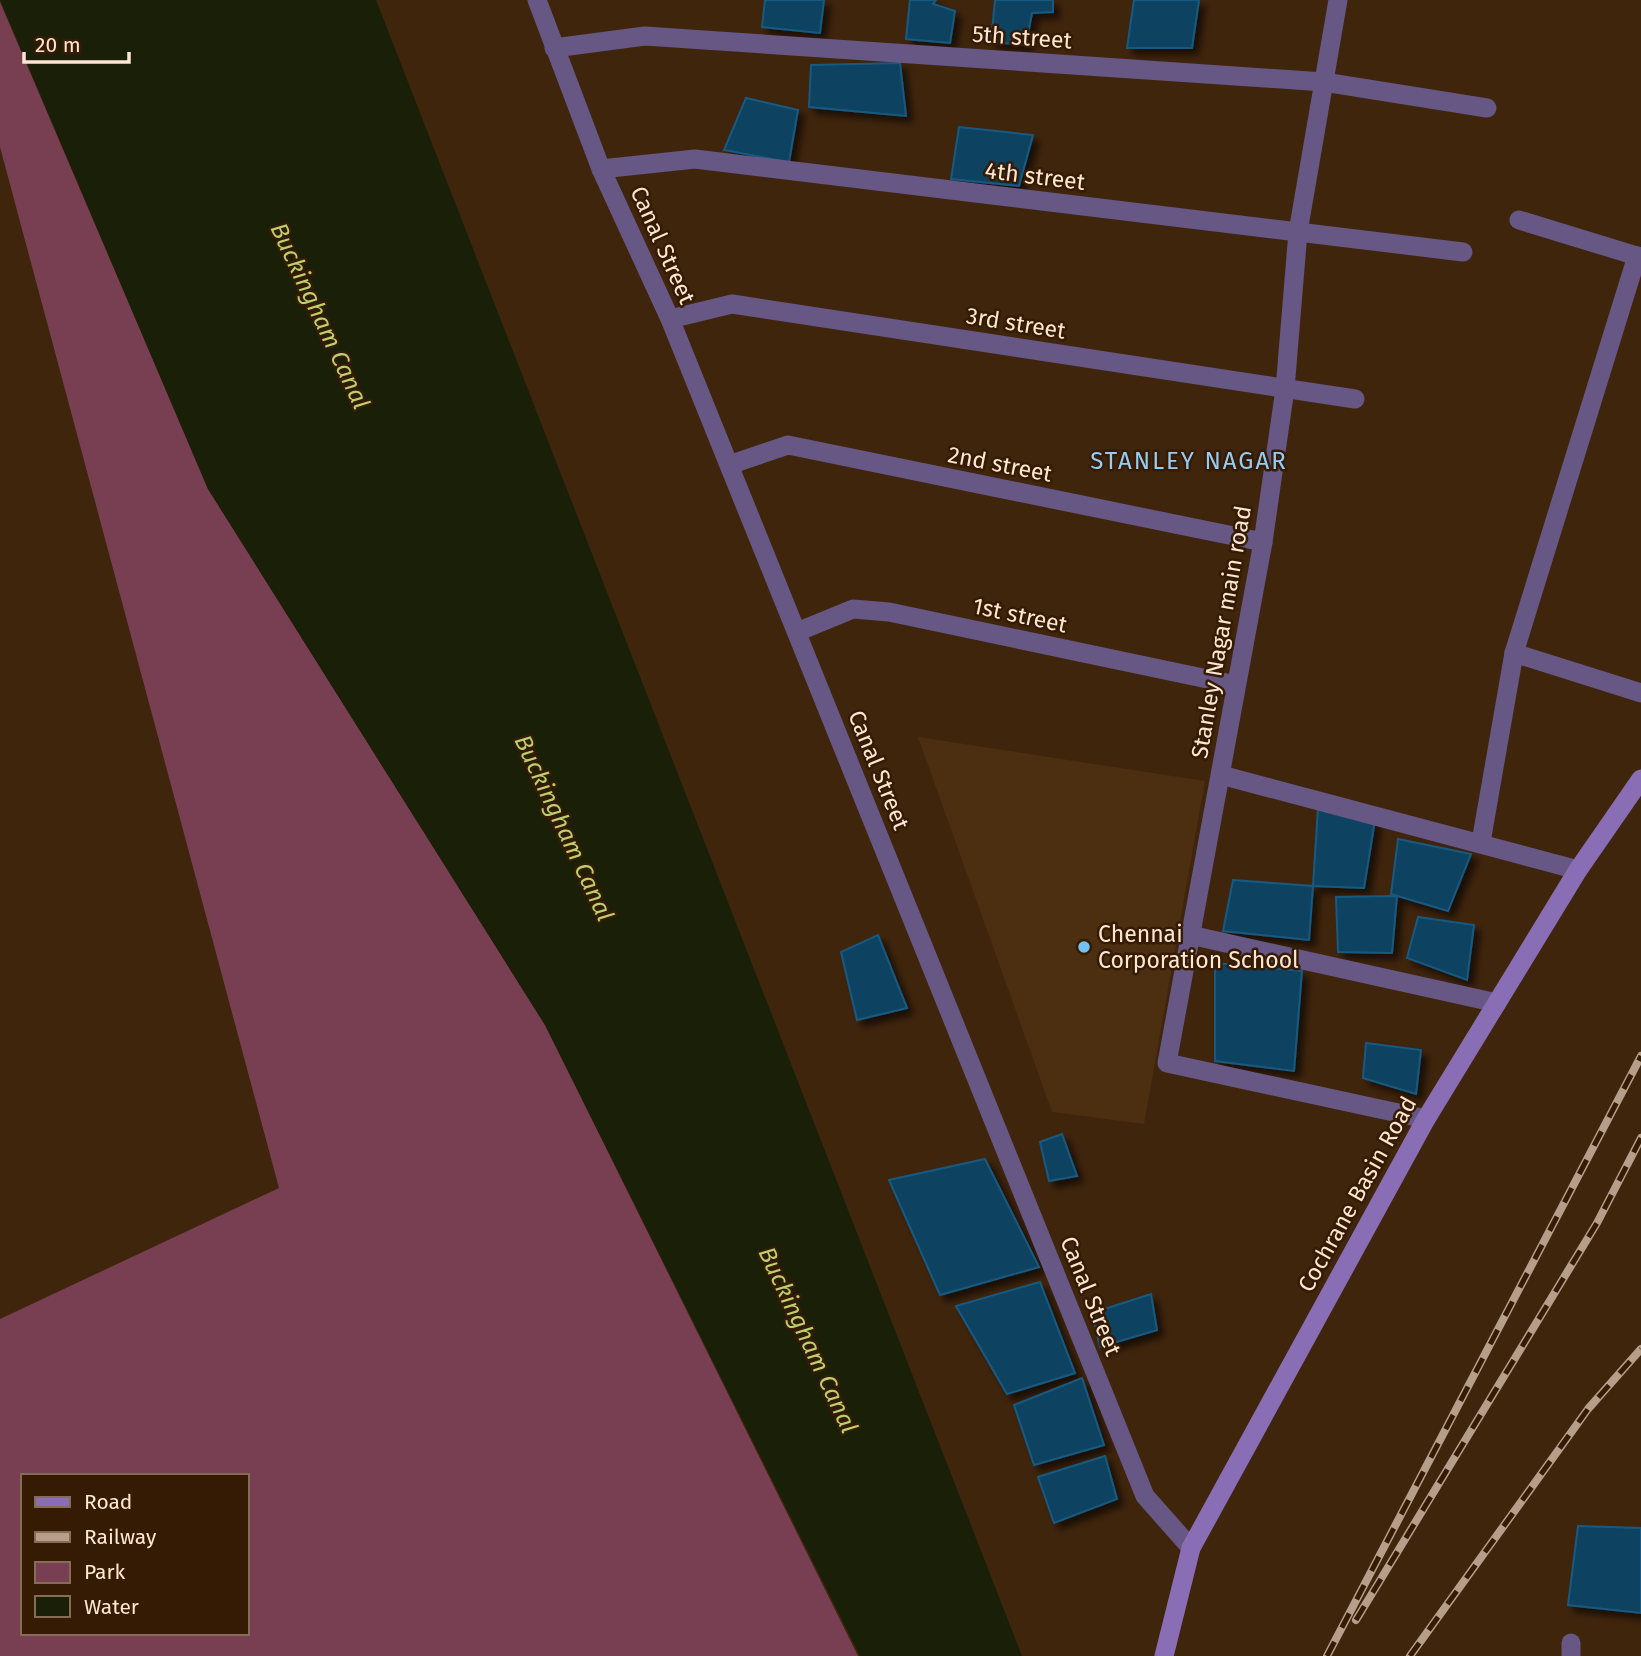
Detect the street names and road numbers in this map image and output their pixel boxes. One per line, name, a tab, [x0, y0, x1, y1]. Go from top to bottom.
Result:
street label: 5th street	[971, 20, 1073, 54]
street label: 4th street	[983, 156, 1087, 196]
street label: Canal Street	[625, 182, 702, 309]
street label: 3rd street	[964, 301, 1068, 345]
street label: 2nd street	[946, 440, 1055, 488]
street label: Stanley Nagar main road	[1185, 503, 1257, 761]
street label: 1st street	[970, 591, 1070, 639]
street label: Canal Street	[842, 706, 916, 834]
street label: Cochrane Basin Road	[1292, 1091, 1422, 1297]
street label: Canal Street	[1054, 1232, 1128, 1360]

